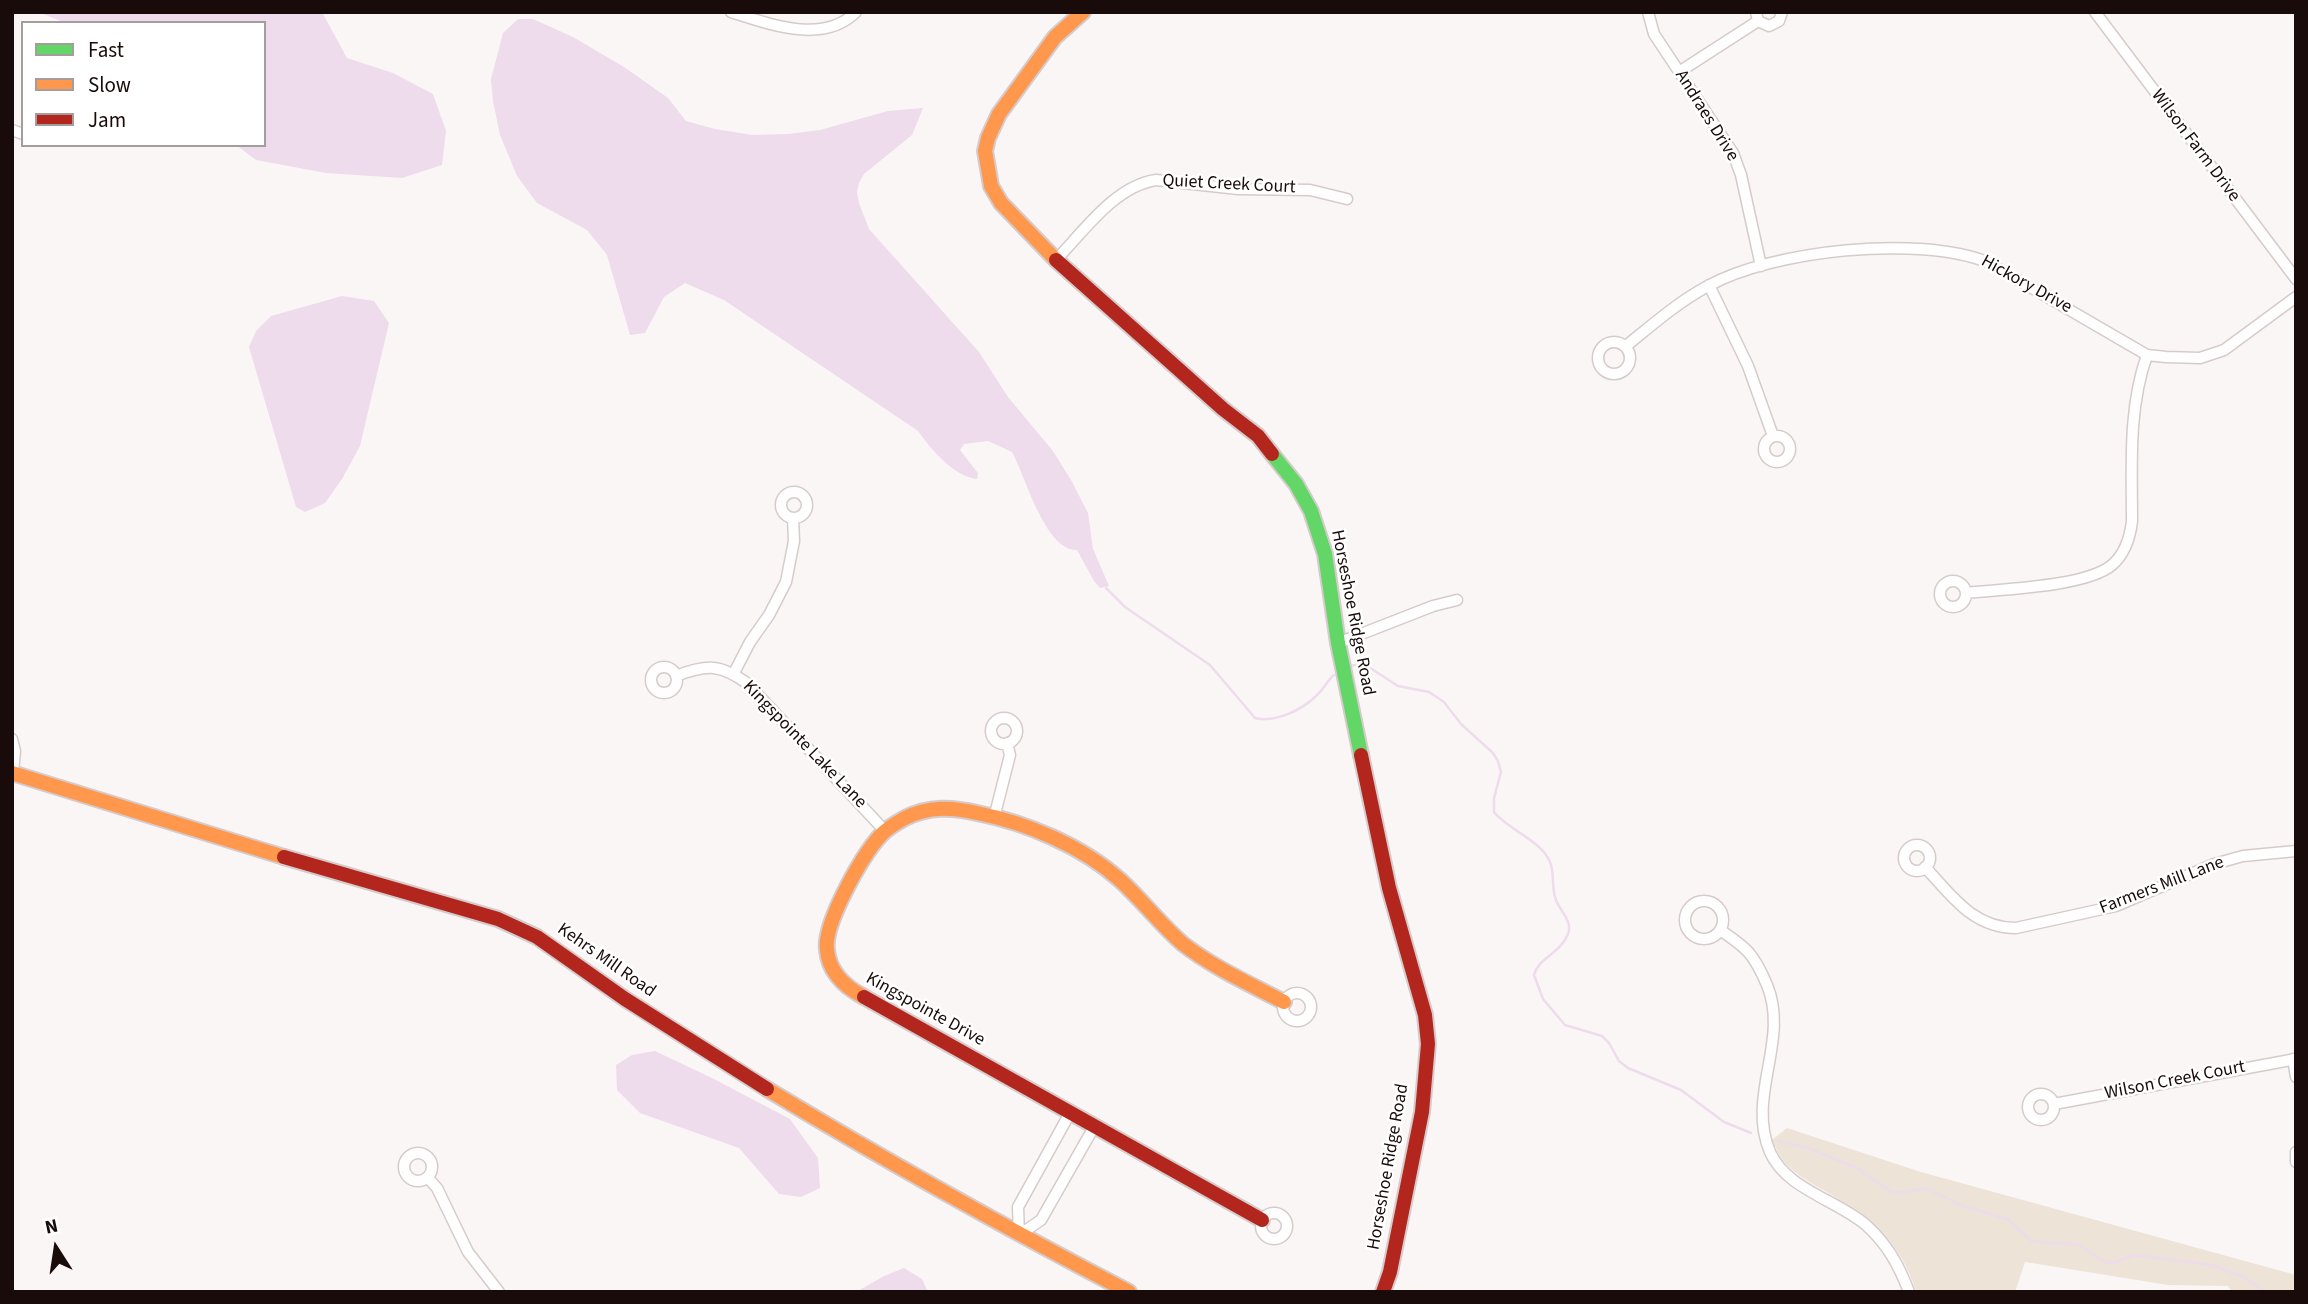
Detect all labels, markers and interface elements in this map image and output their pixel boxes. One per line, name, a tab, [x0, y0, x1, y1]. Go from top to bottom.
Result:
legend	[21, 21, 266, 147]
text: Fast	[88, 35, 124, 65]
street label: Andraes Drive	[1669, 66, 1743, 166]
text: Slow	[88, 70, 131, 100]
street label: Wilson Farm Drive	[2146, 86, 2244, 206]
text: Jam	[88, 105, 126, 135]
street label: Quiet Creek Court	[1162, 171, 1296, 199]
street label: Hickory Drive	[1977, 251, 2075, 319]
street label: Horseshoe Ridge Road	[1325, 528, 1379, 698]
street label: Kingspointe Lake Lane	[737, 677, 871, 813]
street label: Farmers Mill Lane	[2097, 852, 2227, 920]
street label: Kehrs Mill Road	[553, 919, 659, 1003]
street label: Kingspointe Drive	[862, 968, 988, 1052]
street label: Wilson Creek Court	[2103, 1057, 2247, 1105]
street label: Horseshoe Ridge Road	[1364, 1082, 1414, 1252]
text: N	[43, 1212, 61, 1241]
north arrow	[21, 1213, 91, 1283]

